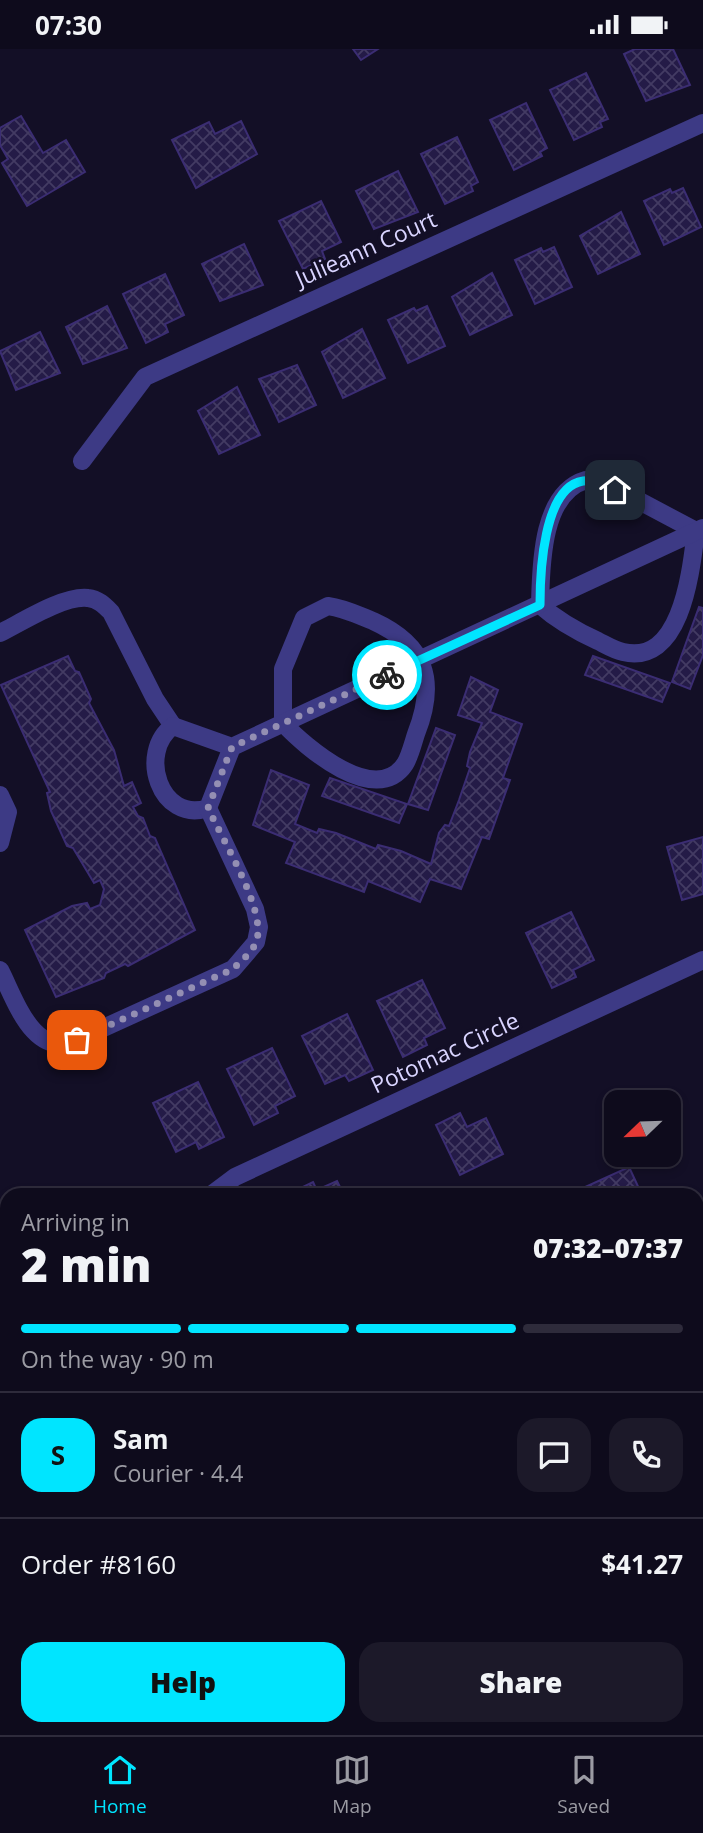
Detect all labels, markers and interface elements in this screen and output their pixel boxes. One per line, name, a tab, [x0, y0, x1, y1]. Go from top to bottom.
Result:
text: 07:30	[35, 7, 102, 43]
street label: Julieann Court	[288, 203, 441, 294]
pin	[585, 460, 645, 520]
icon: home	[596, 471, 634, 509]
courier	[352, 640, 422, 710]
icon: bike	[368, 656, 406, 694]
street label: Potomac Circle	[365, 1004, 524, 1100]
pin	[47, 1010, 107, 1070]
icon: bag	[58, 1021, 96, 1059]
north arrow	[604, 1090, 681, 1167]
map controls	[604, 1090, 681, 1167]
text: Arriving in	[21, 1206, 130, 1238]
text: 07:32–07:37	[533, 1230, 683, 1266]
text: 2 min	[21, 1233, 152, 1295]
text: On the way · 90 m	[21, 1343, 214, 1375]
button: chat	[517, 1418, 591, 1492]
button: phone	[609, 1418, 683, 1492]
text: Sam	[113, 1421, 169, 1457]
text: S	[51, 1437, 65, 1473]
text: Courier · 4.4	[113, 1457, 243, 1489]
text: Order #8160	[21, 1546, 176, 1582]
text: $41.27	[601, 1546, 683, 1582]
button: Help	[21, 1642, 345, 1722]
button: Share	[359, 1642, 683, 1722]
tab: Home	[93, 1751, 147, 1819]
tab: Map	[332, 1751, 372, 1819]
tab: Saved	[557, 1751, 610, 1819]

